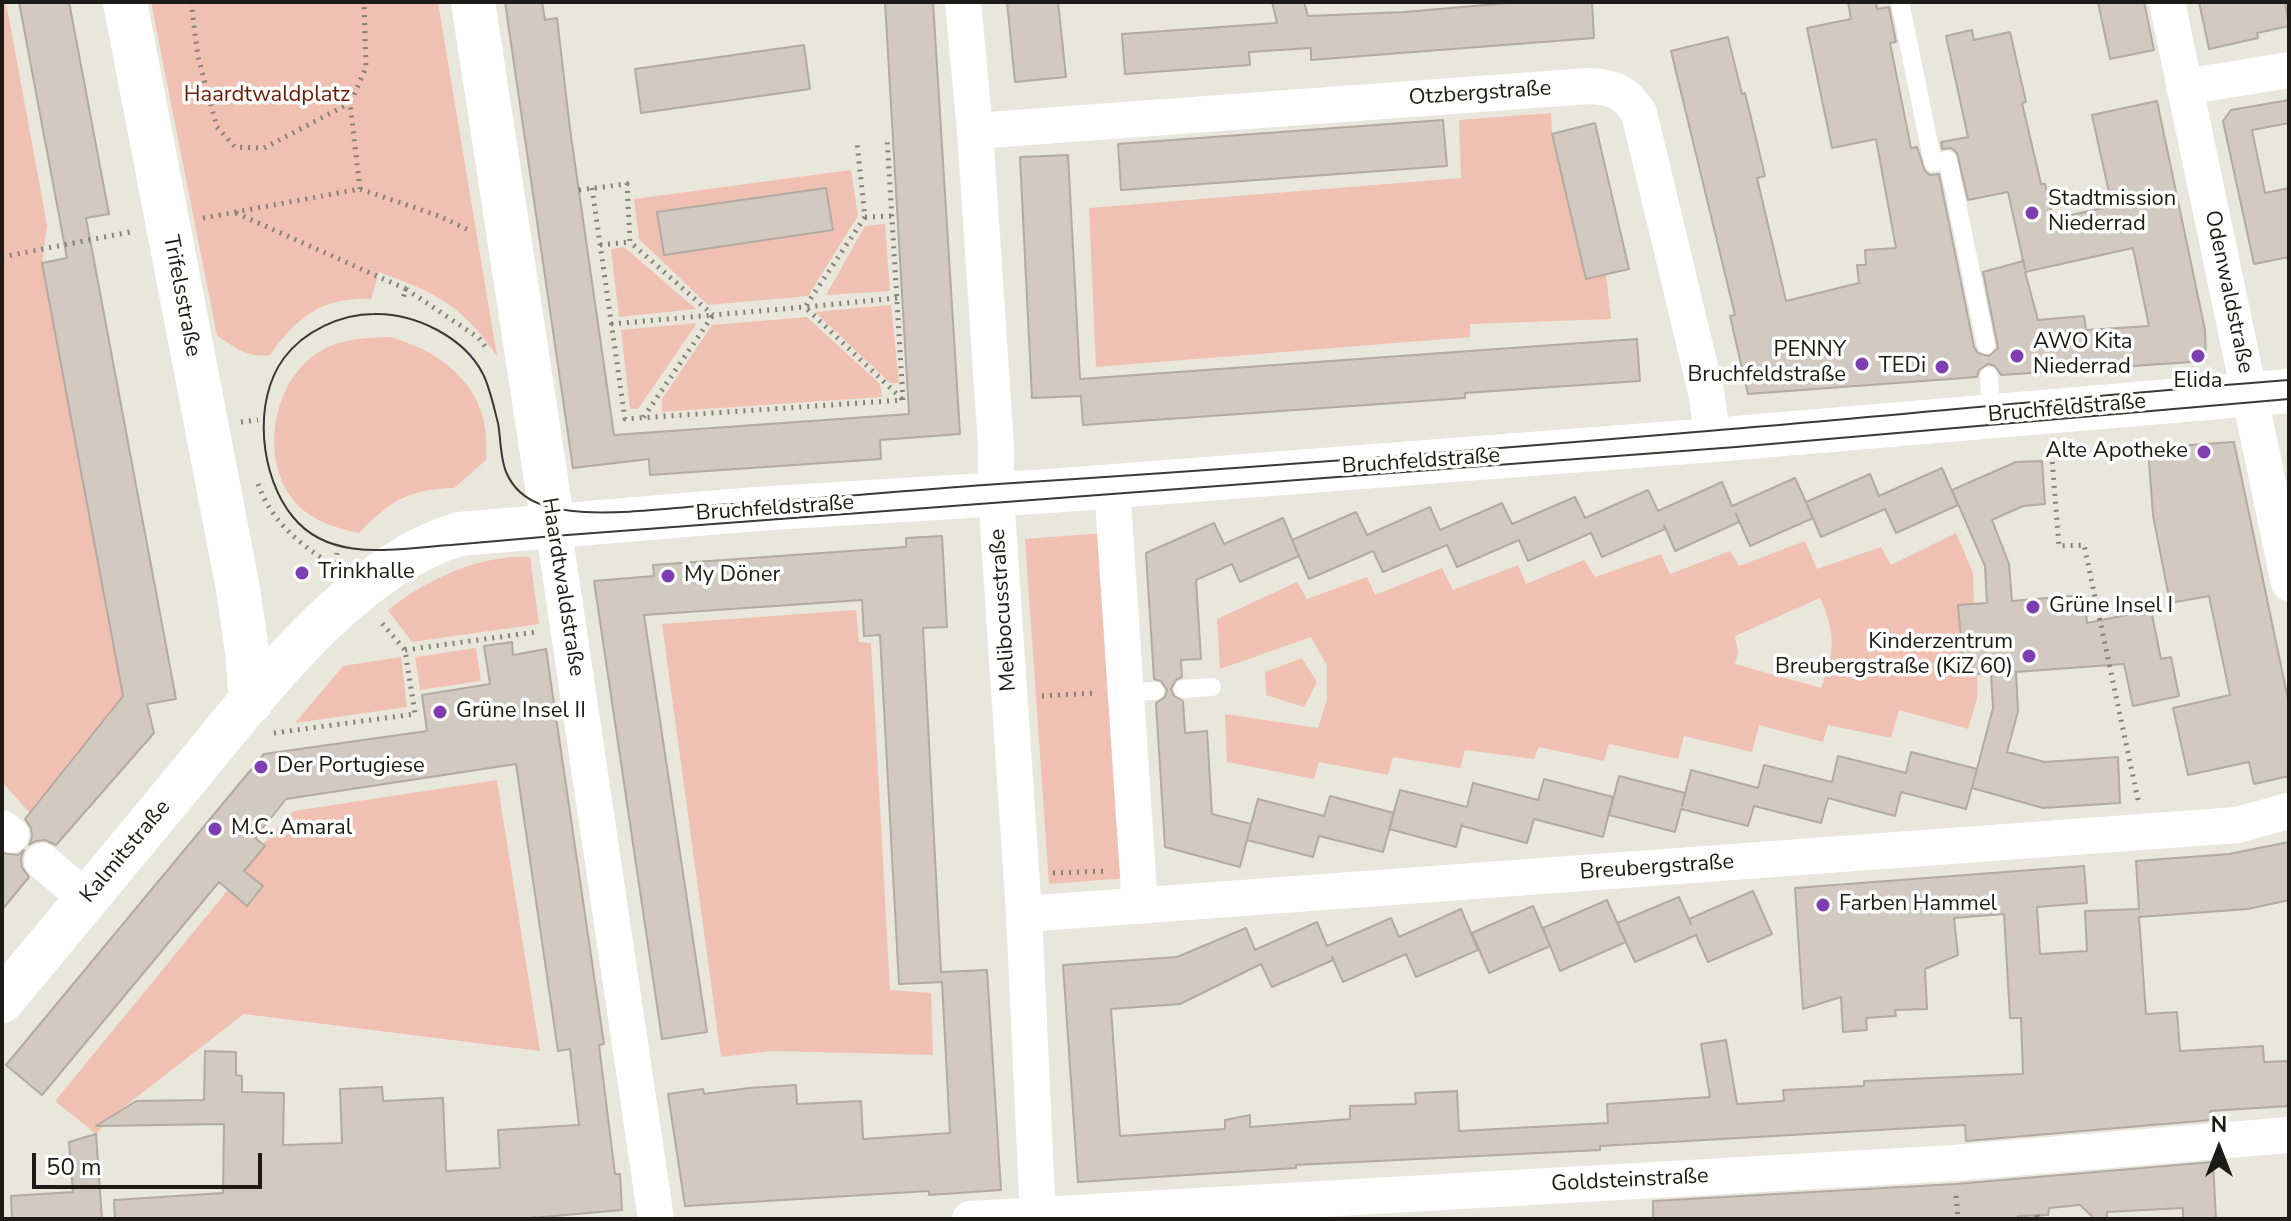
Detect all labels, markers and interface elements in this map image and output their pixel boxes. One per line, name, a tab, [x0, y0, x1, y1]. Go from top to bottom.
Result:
street label: Otzbergstraße	[1408, 76, 1552, 112]
park label: Haardtwaldplatz	[184, 83, 350, 109]
place label: Stadtmission Niederrad	[2048, 187, 2176, 238]
marker: Stadtmission Niederrad	[2023, 204, 2041, 222]
street label: Odenwaldstraße	[2198, 208, 2258, 376]
street label: Trifelsstraße	[156, 233, 206, 359]
place label: AWO Kita Niederrad	[2033, 330, 2132, 382]
place label: PENNY Bruchfeldstraße	[1687, 338, 1846, 390]
marker: AWO Kita Niederrad	[2008, 347, 2026, 365]
marker: Elida	[2189, 347, 2207, 365]
place label: TEDi	[1879, 354, 1926, 380]
marker: PENNY Bruchfeldstraße	[1853, 355, 1871, 373]
marker: TEDi	[1933, 358, 1951, 376]
place label: Elida	[2174, 369, 2222, 395]
street label: Bruchfeldstraße	[1987, 389, 2147, 429]
place label: Alte Apotheke	[2045, 439, 2188, 465]
street label: Bruchfeldstraße	[1341, 443, 1501, 481]
marker: Alte Apotheke	[2195, 443, 2213, 461]
street label: Bruchfeldstraße	[695, 490, 855, 528]
street label: Haardtwaldstraße	[535, 496, 589, 678]
street label: Melibocusstraße	[985, 528, 1023, 692]
place label: Trinkhalle	[318, 560, 415, 586]
place label: My Döner	[684, 563, 780, 589]
marker: Trinkhalle	[293, 564, 311, 582]
marker: My Döner	[659, 567, 677, 585]
place label: Grüne Insel I	[2049, 594, 2173, 620]
marker: Grüne Insel I	[2024, 598, 2042, 616]
place label: Kinderzentrum Breubergstraße (KiZ 60)	[1775, 630, 2013, 682]
marker: Kinderzentrum Breubergstraße (KiZ 60)	[2020, 647, 2038, 665]
place label: Grüne Insel II	[456, 699, 586, 725]
marker: Grüne Insel II	[431, 703, 449, 721]
place label: Der Portugiese	[277, 754, 425, 780]
marker: Der Portugiese	[252, 758, 270, 776]
street label: Kalmitstraße	[75, 795, 177, 909]
place label: M.C. Amaral	[231, 816, 352, 842]
marker: M.C. Amaral	[206, 820, 224, 838]
street label: Breubergstraße	[1579, 849, 1735, 887]
place label: Farben Hammel	[1839, 892, 1997, 918]
marker: Farben Hammel	[1814, 896, 1832, 914]
north arrow	[2179, 1109, 2259, 1189]
text: N	[2211, 1110, 2227, 1140]
scale bar	[36, 1137, 266, 1187]
text: 50 m	[46, 1151, 102, 1183]
street label: Goldsteinstraße	[1551, 1164, 1709, 1198]

